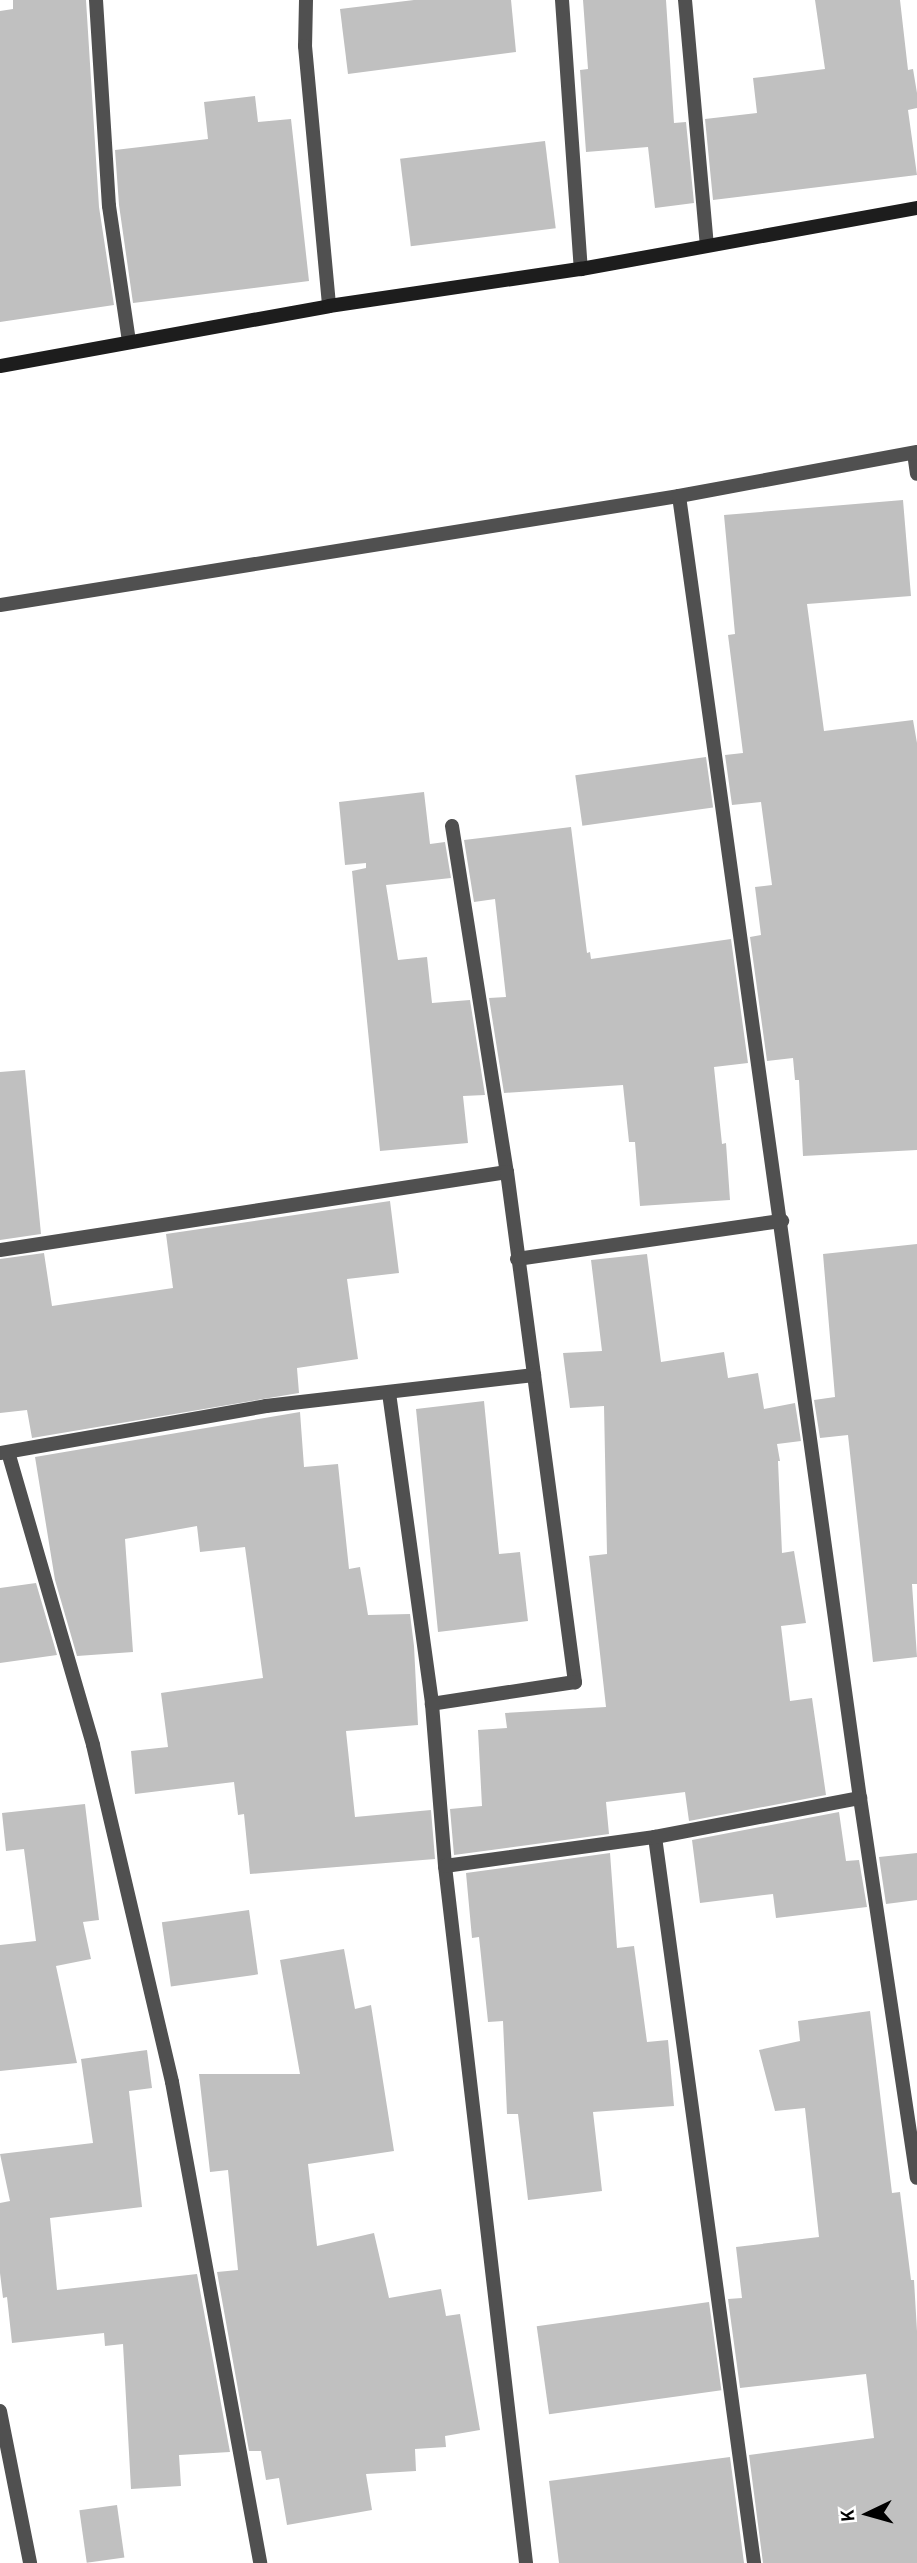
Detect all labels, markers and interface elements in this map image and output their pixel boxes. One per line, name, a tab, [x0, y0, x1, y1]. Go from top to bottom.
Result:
north arrow	[833, 2479, 903, 2549]
text: K	[834, 2509, 861, 2523]

